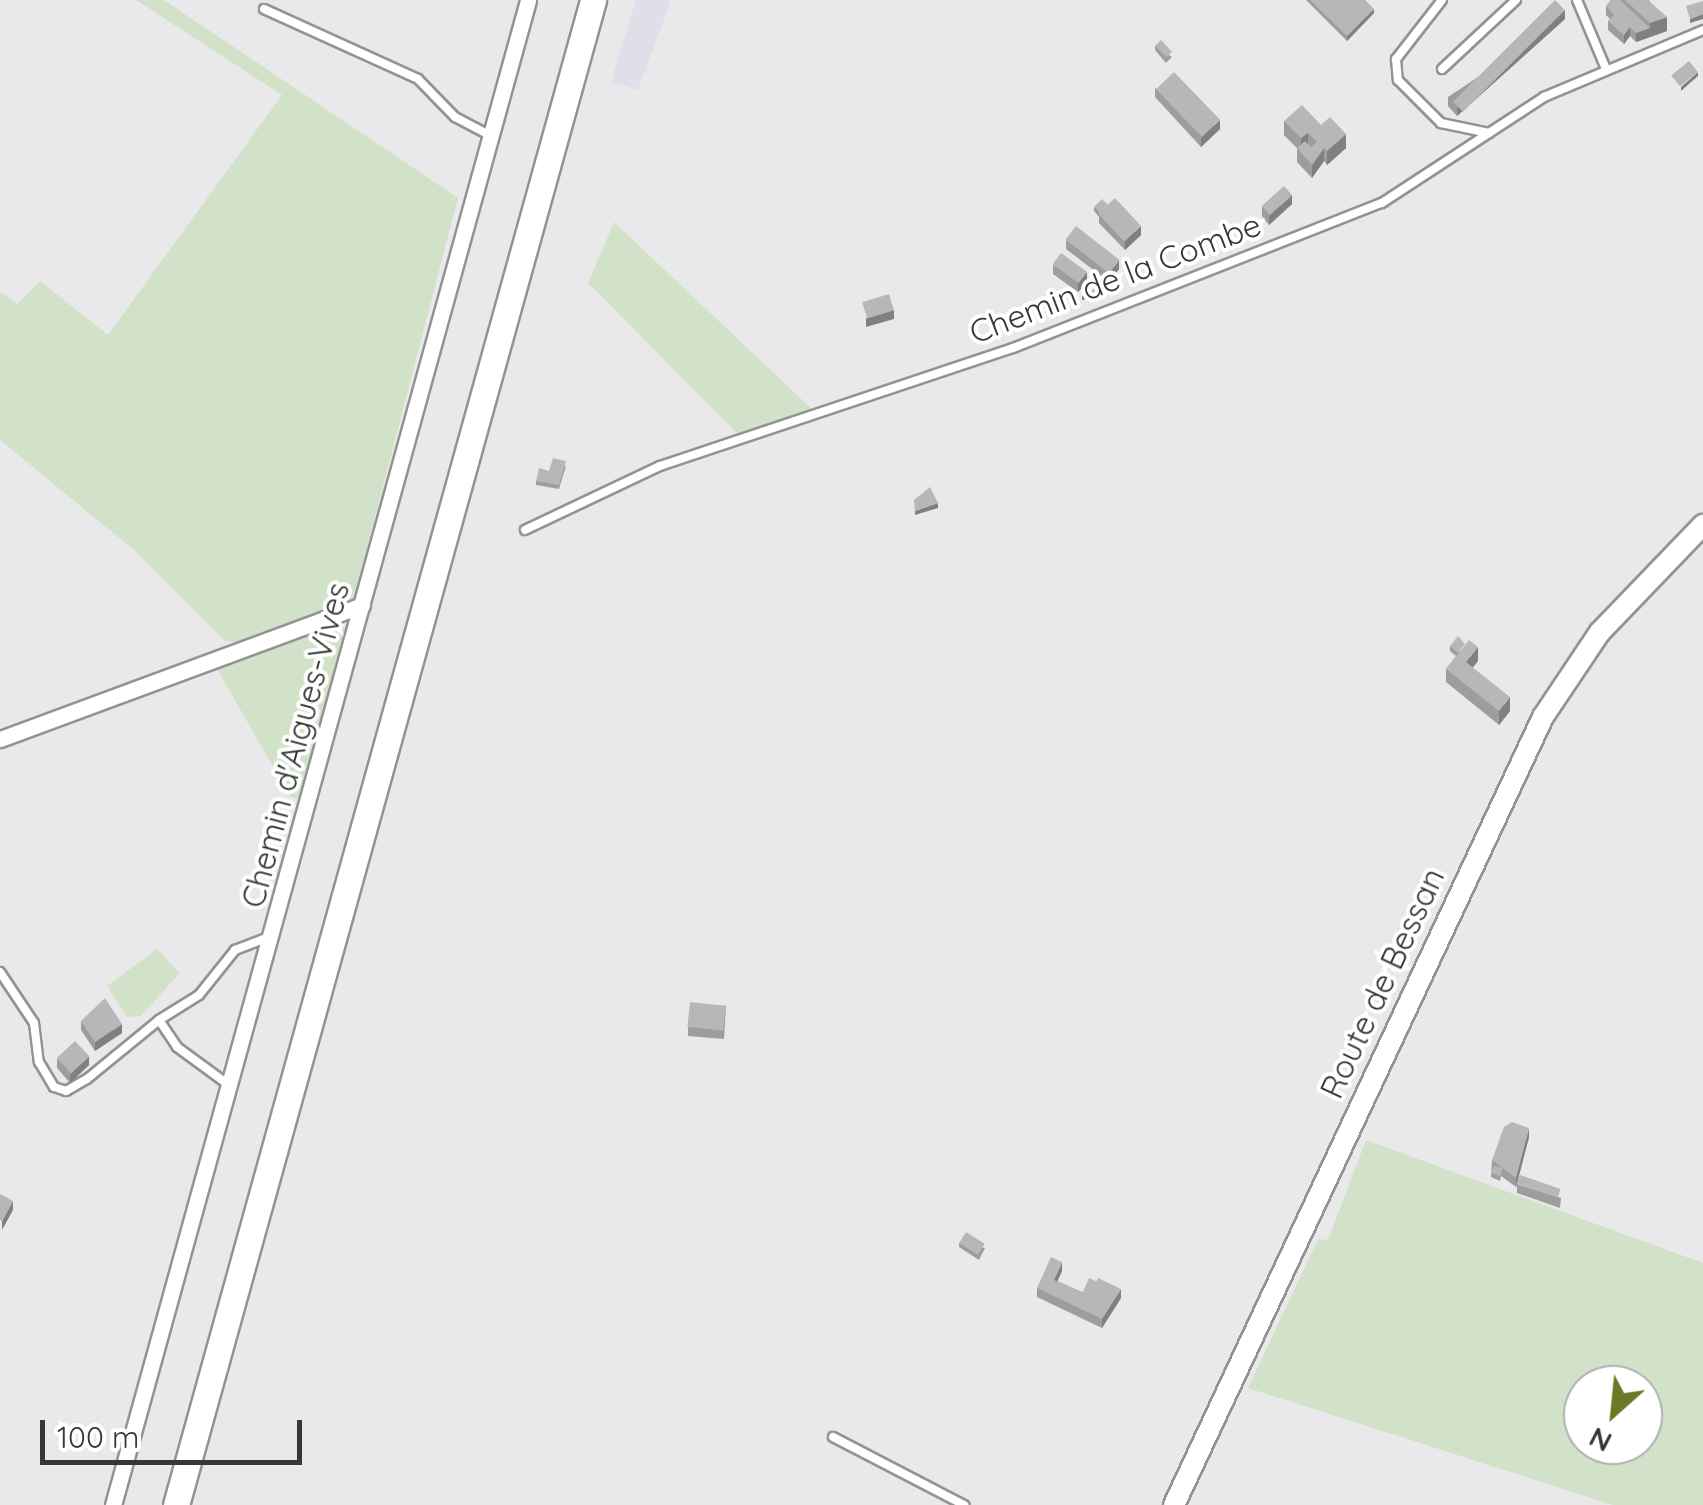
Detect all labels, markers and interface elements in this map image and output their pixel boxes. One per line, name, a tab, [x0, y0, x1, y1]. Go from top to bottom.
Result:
street label: Chemin de la Combe	[964, 205, 1266, 351]
street label: Chemin d'Aigues-Vives	[233, 578, 357, 912]
street label: Route de Bessan	[1312, 862, 1452, 1104]
north arrow	[1563, 1365, 1663, 1465]
scale bar	[45, 1400, 308, 1462]
text: 100 m	[57, 1418, 139, 1456]
text: N	[1583, 1420, 1617, 1461]

